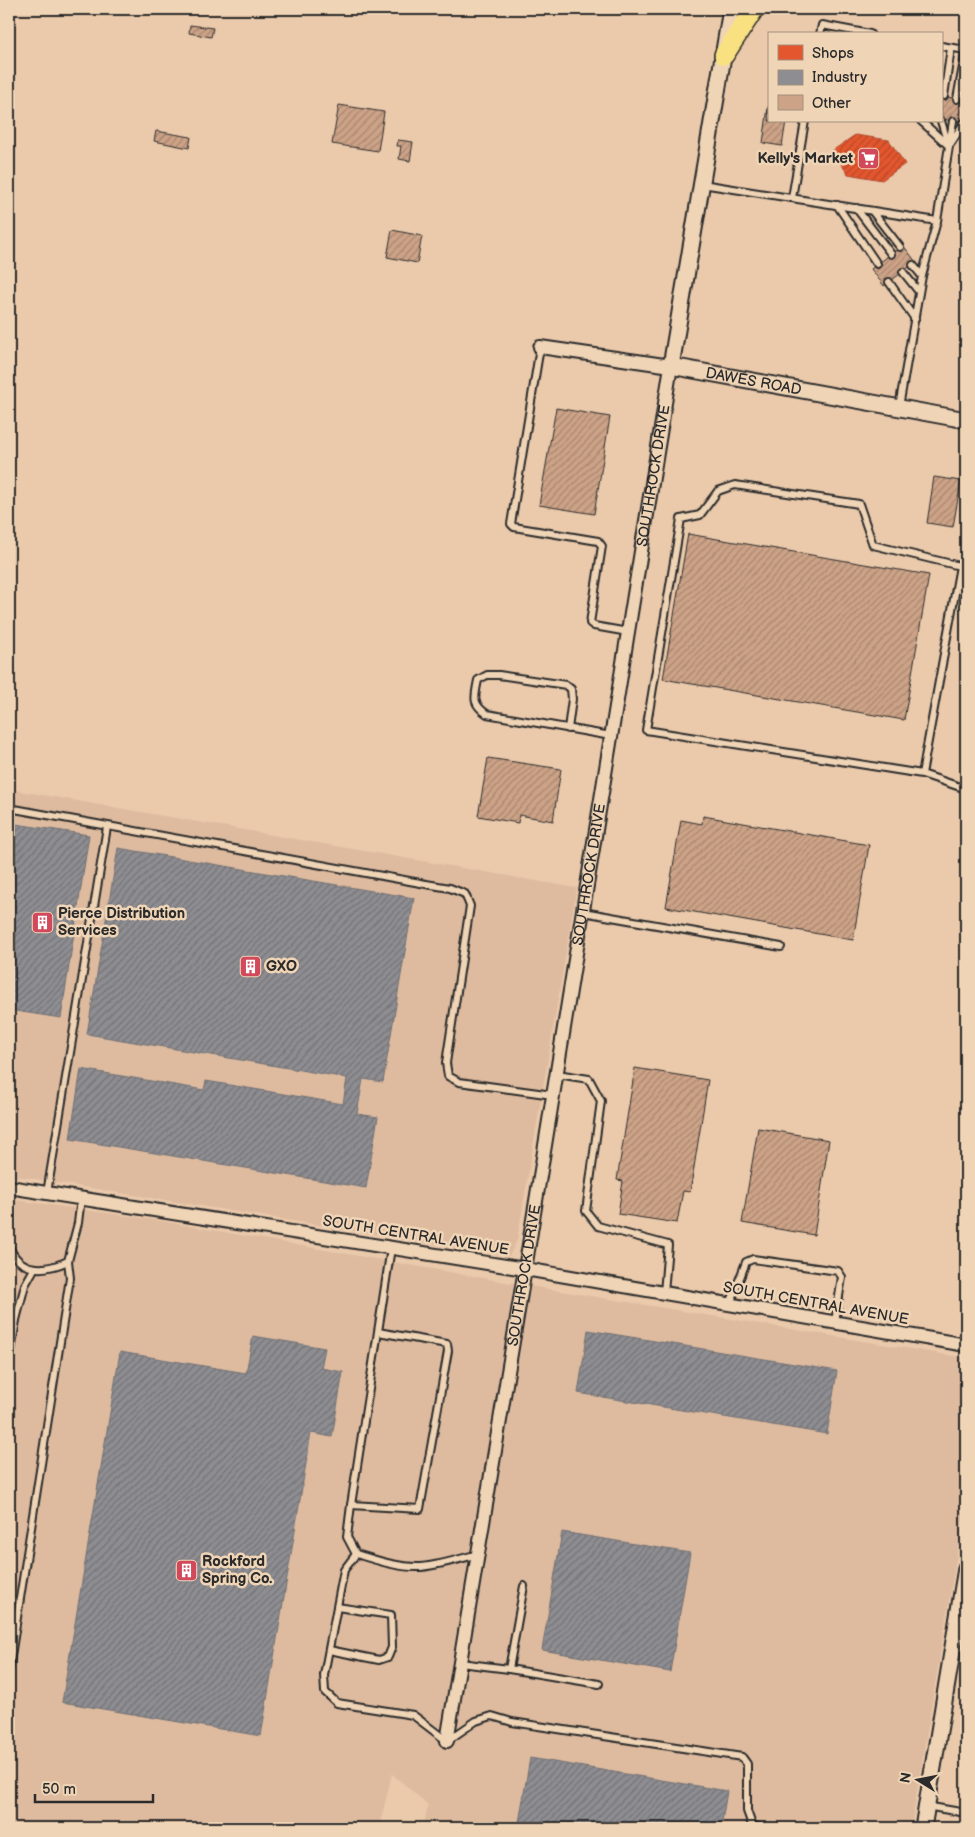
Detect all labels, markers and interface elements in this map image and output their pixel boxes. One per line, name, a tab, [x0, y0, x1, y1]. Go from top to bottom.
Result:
legend	[768, 32, 942, 122]
text: Shops	[812, 44, 855, 63]
text: Industry	[812, 68, 867, 87]
text: Other	[812, 94, 851, 113]
supermarket icon: Kelly's Market	[857, 146, 881, 170]
place label: Kelly's Market	[757, 149, 853, 168]
street label: DAWES ROAD	[704, 364, 803, 400]
street label: SOUTHROCK DRIVE	[633, 403, 675, 548]
street label: SOUTHROCK DRIVE	[568, 802, 610, 947]
place label: Pierce Distribution Services	[58, 904, 185, 940]
building icon: Pierce Distribution Services	[30, 910, 54, 934]
building icon: GXO	[238, 954, 262, 978]
place label: GXO	[266, 957, 297, 976]
street label: SOUTHROCK DRIVE	[503, 1203, 545, 1348]
street label: SOUTH CENTRAL AVENUE	[322, 1211, 510, 1260]
street label: SOUTH CENTRAL AVENUE	[722, 1278, 910, 1329]
place label: Rockford Spring Co.	[202, 1552, 272, 1588]
building icon: Rockford Spring Co.	[174, 1558, 198, 1582]
north arrow	[892, 1754, 942, 1804]
text: N	[896, 1771, 915, 1784]
scale bar	[35, 1772, 152, 1804]
text: 50 m	[42, 1780, 76, 1799]

